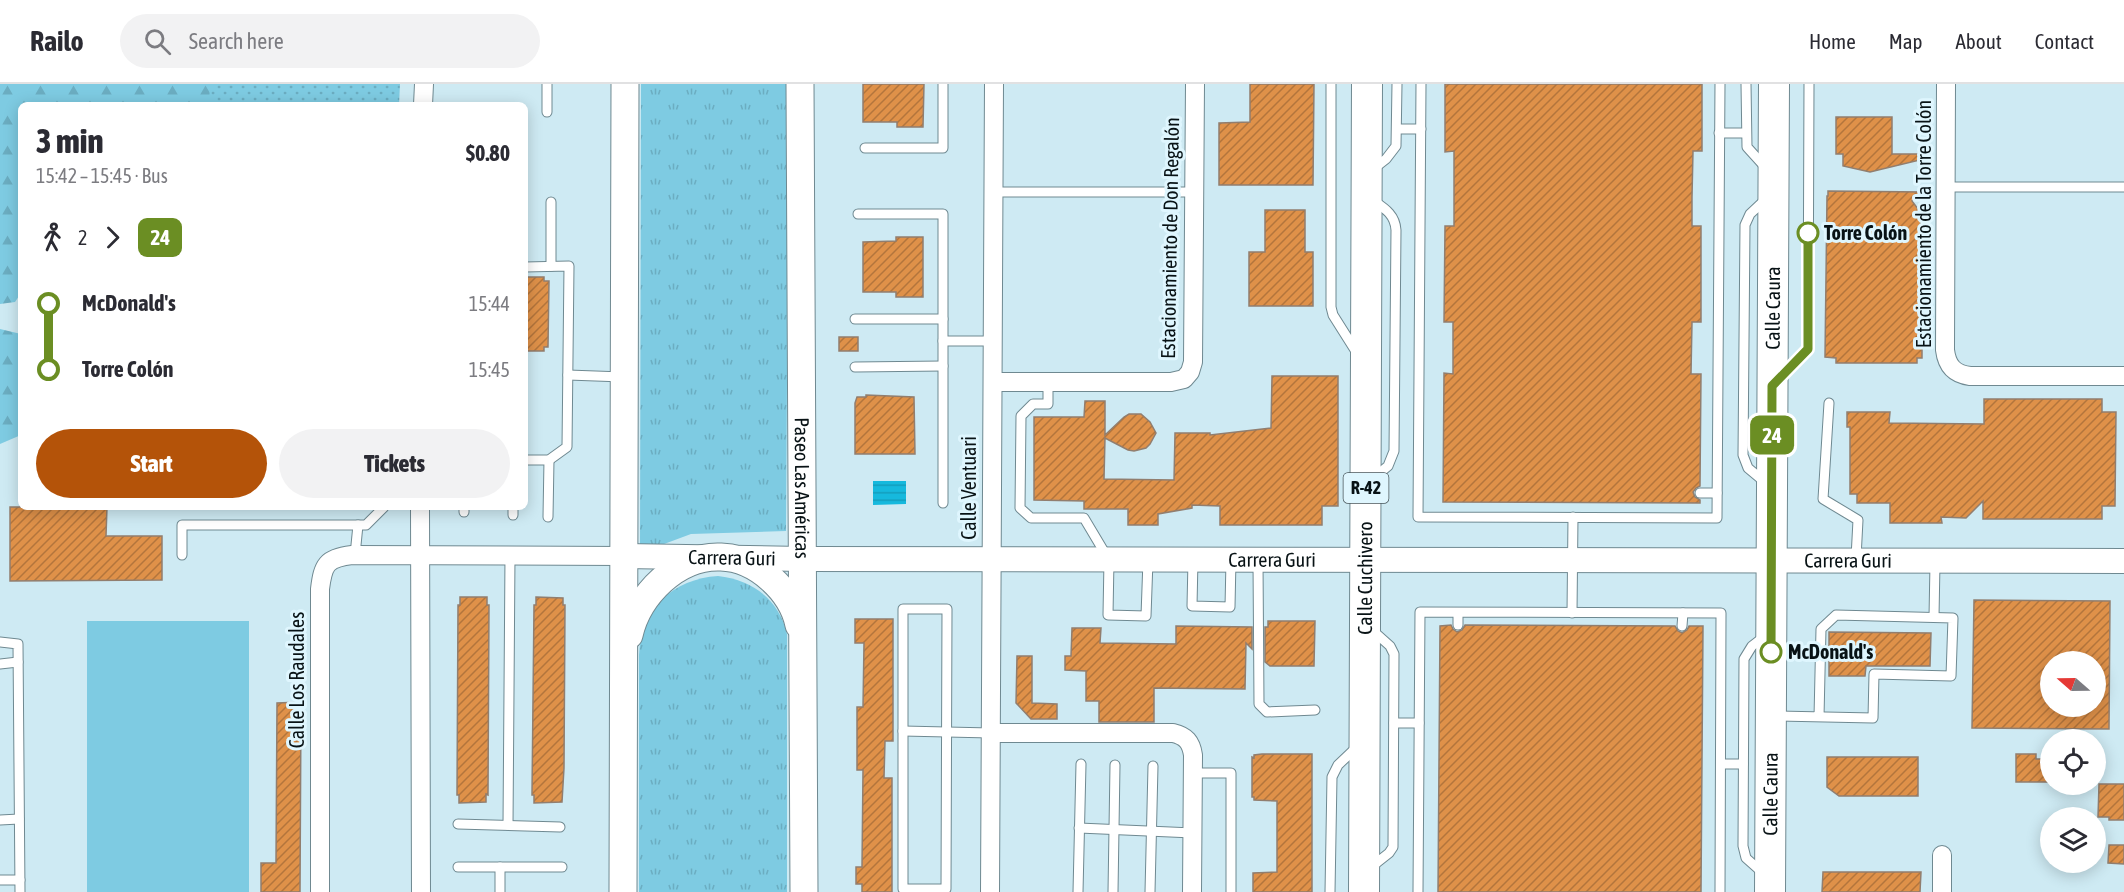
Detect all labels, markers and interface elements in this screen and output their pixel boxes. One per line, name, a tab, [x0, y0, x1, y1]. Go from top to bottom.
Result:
search box	[120, 14, 540, 68]
text: Railo	[30, 25, 84, 57]
icon: search	[141, 25, 174, 58]
text: Search here	[189, 28, 284, 54]
text: Home	[1809, 29, 1856, 53]
text: Map	[1889, 29, 1923, 53]
text: About	[1956, 29, 2002, 53]
text: Contact	[2035, 29, 2094, 53]
street label: Estacionamiento de la Torre Colón	[1912, 100, 1935, 348]
street label: Estacionamiento de Don Regalón	[1156, 117, 1183, 359]
text: 3 min	[36, 122, 103, 160]
text: $0.80	[466, 140, 510, 166]
text: 15:42 – 15:45 · Bus	[36, 164, 168, 187]
icon: walk	[36, 221, 69, 254]
icon: forward	[96, 221, 129, 254]
place label: Torre Colón	[1824, 221, 1907, 244]
marker: Torre Colón	[1797, 222, 1819, 244]
text: 24	[150, 225, 170, 249]
text: 2	[78, 226, 87, 249]
street label: Calle Caura	[1761, 266, 1784, 350]
text: McDonald's	[82, 290, 176, 316]
text: 15:44	[469, 292, 510, 315]
text: Torre Colón	[82, 356, 174, 382]
text: 15:45	[469, 358, 510, 381]
line badge: 24	[1745, 416, 1799, 454]
street label: Paseo Las Américas	[791, 417, 814, 559]
text: 24	[1762, 423, 1782, 447]
button: Start	[36, 429, 267, 498]
button: Tickets	[279, 429, 510, 498]
street label: Calle Ventuari	[957, 436, 980, 540]
road number: R-42	[1344, 473, 1388, 503]
street label: Calle Cuchivero	[1353, 521, 1376, 635]
street label: Carrera Guri	[688, 545, 776, 570]
street label: Carrera Guri	[1228, 548, 1316, 571]
street label: Carrera Guri	[1804, 549, 1892, 572]
street label: Calle Los Raudales	[285, 612, 308, 748]
place label: McDonald's	[1788, 640, 1873, 663]
marker: McDonald's	[1760, 641, 1782, 663]
north arrow	[2040, 651, 2106, 717]
map controls	[2040, 651, 2106, 873]
button: locate	[2040, 729, 2106, 795]
street label: Calle Caura	[1758, 752, 1782, 836]
button: layers	[2040, 807, 2106, 873]

